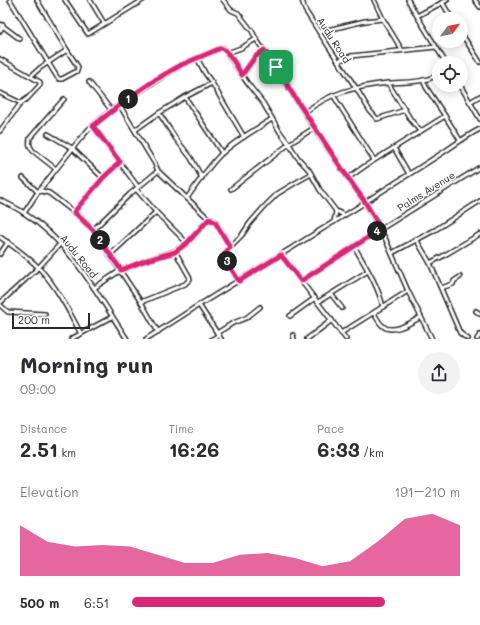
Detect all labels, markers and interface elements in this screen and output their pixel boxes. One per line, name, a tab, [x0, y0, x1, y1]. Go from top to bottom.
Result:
north arrow	[432, 12, 468, 48]
map controls	[432, 12, 468, 92]
street label: Audu Road	[314, 14, 354, 66]
pin	[259, 50, 293, 84]
icon: arrive	[265, 56, 287, 78]
button: locate	[432, 56, 468, 92]
pin: 1	[118, 89, 138, 109]
text: 1	[126, 91, 130, 106]
street label: Palms Avenue	[395, 168, 457, 214]
pin: 4	[367, 221, 387, 241]
text: 4	[374, 223, 380, 238]
pin: 2	[90, 230, 110, 250]
street label: Audu Road	[57, 231, 101, 281]
text: 2	[97, 232, 103, 247]
pin: 3	[217, 251, 237, 271]
text: 3	[224, 253, 230, 268]
scale bar	[12, 311, 90, 330]
text: 200 m	[18, 312, 50, 327]
text: Morning run	[20, 350, 153, 379]
button: share	[418, 352, 460, 394]
text: 09:00	[20, 380, 56, 397]
text: Distance	[20, 421, 67, 436]
text: Time	[169, 421, 194, 436]
text: Pace	[317, 421, 344, 436]
text: 2.51	[20, 436, 58, 462]
text: 16:26	[169, 436, 219, 462]
text: 6:33	[317, 436, 360, 462]
text: km	[58, 445, 76, 460]
text: /km	[360, 445, 384, 460]
text: Elevation	[20, 483, 78, 500]
text: 191–210 m	[394, 483, 460, 500]
text: 500 m	[20, 594, 59, 611]
text: 6:51	[84, 594, 109, 611]

